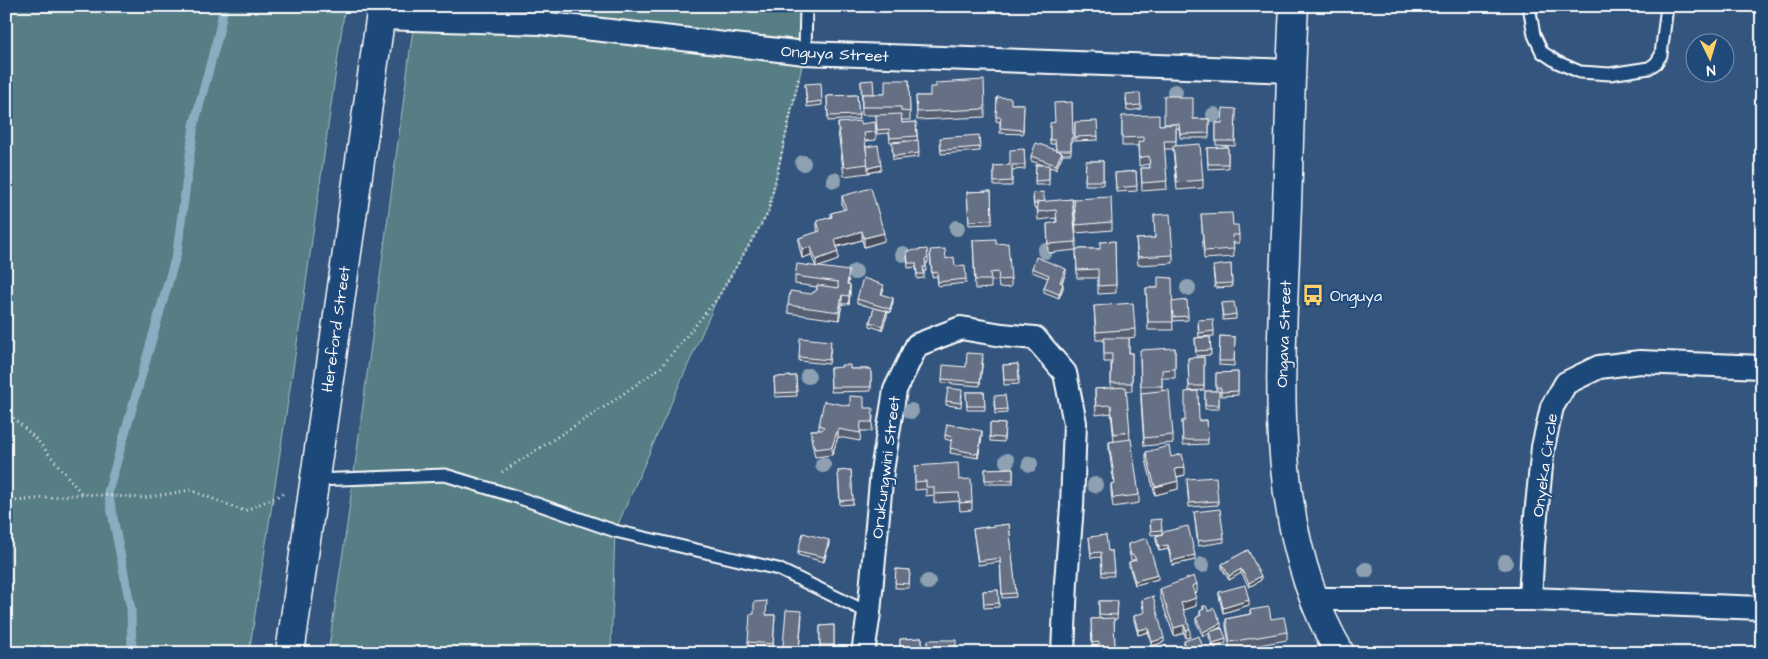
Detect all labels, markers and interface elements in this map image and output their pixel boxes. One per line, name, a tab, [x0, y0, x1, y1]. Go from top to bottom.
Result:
north arrow	[1686, 32, 1736, 82]
street label: Onguya Street	[781, 40, 890, 69]
text: N	[1706, 60, 1716, 80]
street label: Hereford Street	[316, 264, 356, 394]
street label: Ongava Street	[1271, 279, 1298, 388]
bus stop icon: Onguya	[1300, 282, 1326, 308]
place label: Onguya	[1330, 285, 1382, 308]
street label: Orukungwini Street	[866, 394, 907, 540]
street label: Onyeka Circle	[1527, 412, 1564, 519]

